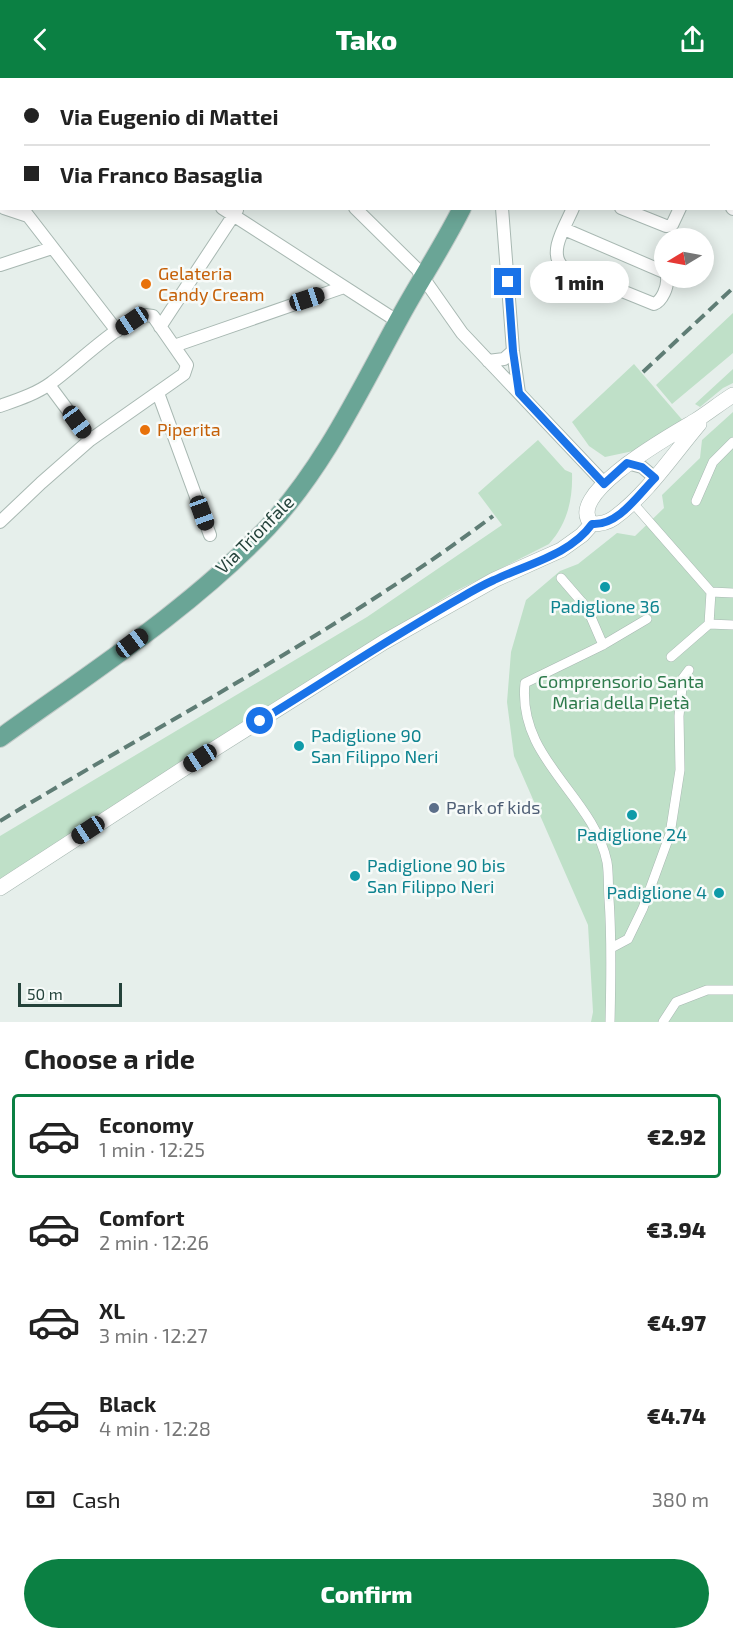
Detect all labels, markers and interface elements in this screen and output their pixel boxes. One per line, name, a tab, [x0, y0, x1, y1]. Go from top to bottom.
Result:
icon: back	[24, 23, 57, 56]
text: Tako	[336, 23, 397, 55]
icon: share	[676, 23, 709, 56]
text: Via Eugenio di Mattei	[60, 103, 278, 129]
text: Via Franco Basaglia	[60, 161, 263, 187]
north arrow	[654, 228, 714, 288]
map controls	[654, 228, 714, 288]
callout: 1 min	[529, 261, 628, 303]
place label: Gelateria Candy Cream	[158, 262, 265, 305]
route end	[494, 268, 521, 295]
text: 1 min	[555, 270, 604, 294]
marker: Gelateria Candy Cream	[139, 277, 153, 291]
car	[287, 285, 327, 313]
car	[112, 303, 152, 339]
car	[59, 402, 95, 442]
place label: Piperita	[157, 418, 221, 440]
marker: Piperita	[138, 423, 152, 437]
street label: Via Trionfale	[211, 491, 298, 578]
car	[187, 493, 217, 533]
marker: Padiglione 36	[598, 580, 612, 594]
place label: Padiglione 36	[550, 595, 660, 617]
car	[112, 625, 152, 661]
park label: Comprensorio Santa Maria della Pietà	[538, 670, 704, 713]
route start	[246, 707, 273, 734]
place label: Padiglione 90 San Filippo Neri	[311, 724, 439, 767]
marker: Padiglione 90 San Filippo Neri	[292, 739, 306, 753]
car	[180, 741, 220, 775]
place label: Park of kids	[446, 796, 540, 818]
marker: Park of kids	[427, 801, 441, 815]
marker: Padiglione 24	[625, 808, 639, 822]
car	[68, 813, 108, 847]
place label: Padiglione 24	[577, 823, 687, 845]
place label: Padiglione 90 bis San Filippo Neri	[367, 854, 505, 897]
marker: Padiglione 90 bis San Filippo Neri	[348, 869, 362, 883]
place label: Padiglione 4	[607, 881, 707, 903]
marker: Padiglione 4	[712, 886, 726, 900]
scale bar	[18, 980, 122, 1007]
text: 50 m	[27, 984, 63, 1003]
text: Choose a ride	[24, 1042, 195, 1074]
icon: car	[27, 1109, 81, 1163]
text: Economy	[99, 1111, 194, 1137]
text: €2.92	[647, 1123, 706, 1149]
text: 1 min · 12:25	[99, 1137, 205, 1161]
icon: car	[27, 1202, 81, 1256]
text: Comfort	[99, 1204, 184, 1230]
text: €3.94	[646, 1216, 706, 1242]
text: 2 min · 12:26	[99, 1230, 209, 1254]
icon: car	[27, 1295, 81, 1349]
text: XL	[99, 1297, 125, 1323]
text: €4.97	[647, 1309, 706, 1335]
text: 3 min · 12:27	[99, 1323, 208, 1347]
icon: car	[27, 1388, 81, 1442]
text: Black	[99, 1390, 156, 1416]
text: €4.74	[647, 1402, 706, 1428]
text: 4 min · 12:28	[99, 1416, 211, 1440]
icon: cash	[24, 1483, 57, 1516]
text: Cash	[72, 1486, 121, 1512]
text: 380 m	[652, 1487, 709, 1511]
button: Confirm	[24, 1559, 709, 1628]

